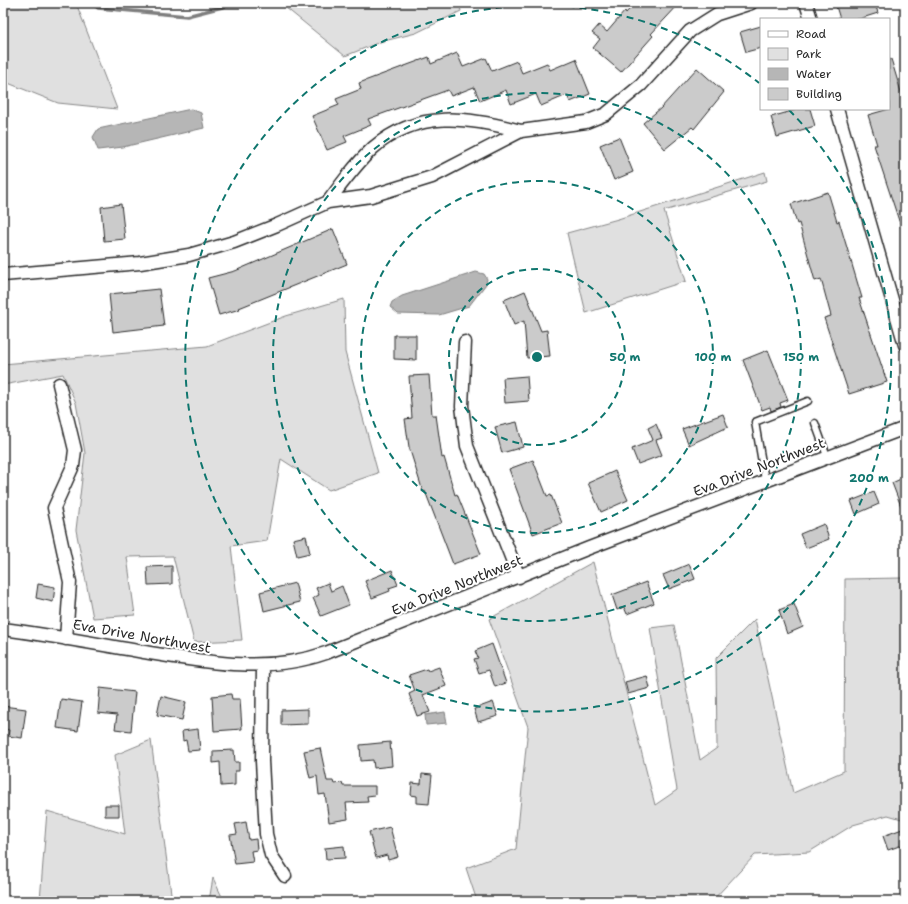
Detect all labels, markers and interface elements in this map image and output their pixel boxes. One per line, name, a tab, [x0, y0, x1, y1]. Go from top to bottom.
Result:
legend	[760, 18, 890, 110]
text: Road	[796, 26, 827, 42]
text: Park	[796, 46, 822, 62]
text: Water	[796, 66, 832, 82]
text: Building	[796, 86, 842, 102]
text: 50 m	[610, 349, 641, 365]
text: 100 m	[695, 349, 732, 365]
text: 150 m	[783, 349, 819, 365]
centre of rings	[530, 350, 544, 364]
street label: Eva Drive Northwest	[691, 434, 827, 500]
text: 200 m	[849, 470, 889, 486]
street label: Eva Drive Northwest	[389, 550, 525, 620]
street label: Eva Drive Northwest	[72, 615, 212, 657]

